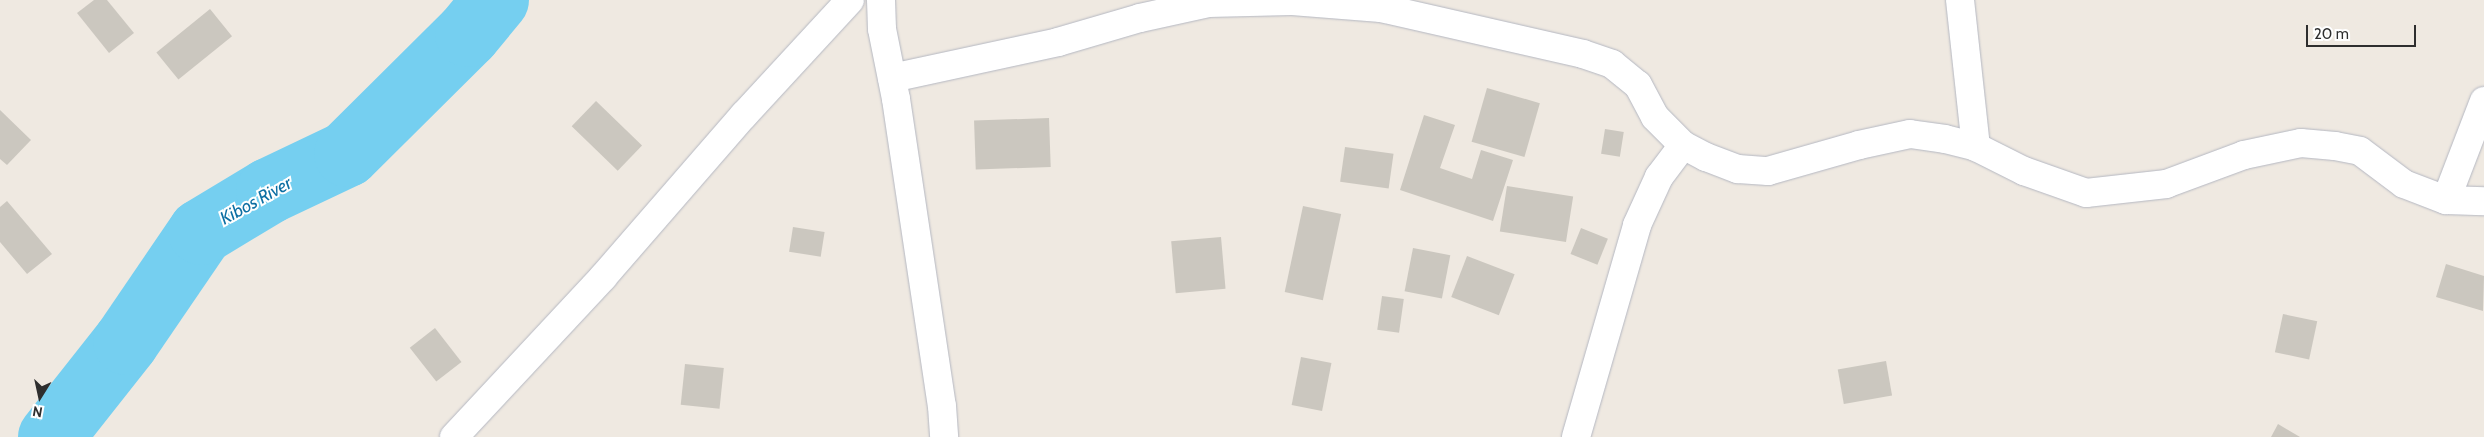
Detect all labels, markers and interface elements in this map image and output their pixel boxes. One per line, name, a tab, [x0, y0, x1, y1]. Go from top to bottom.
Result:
scale bar	[2309, 15, 2419, 47]
text: 20 m	[2314, 25, 2349, 43]
water label: Kibos River	[216, 172, 296, 230]
north arrow	[15, 372, 65, 422]
text: N	[31, 402, 44, 421]

